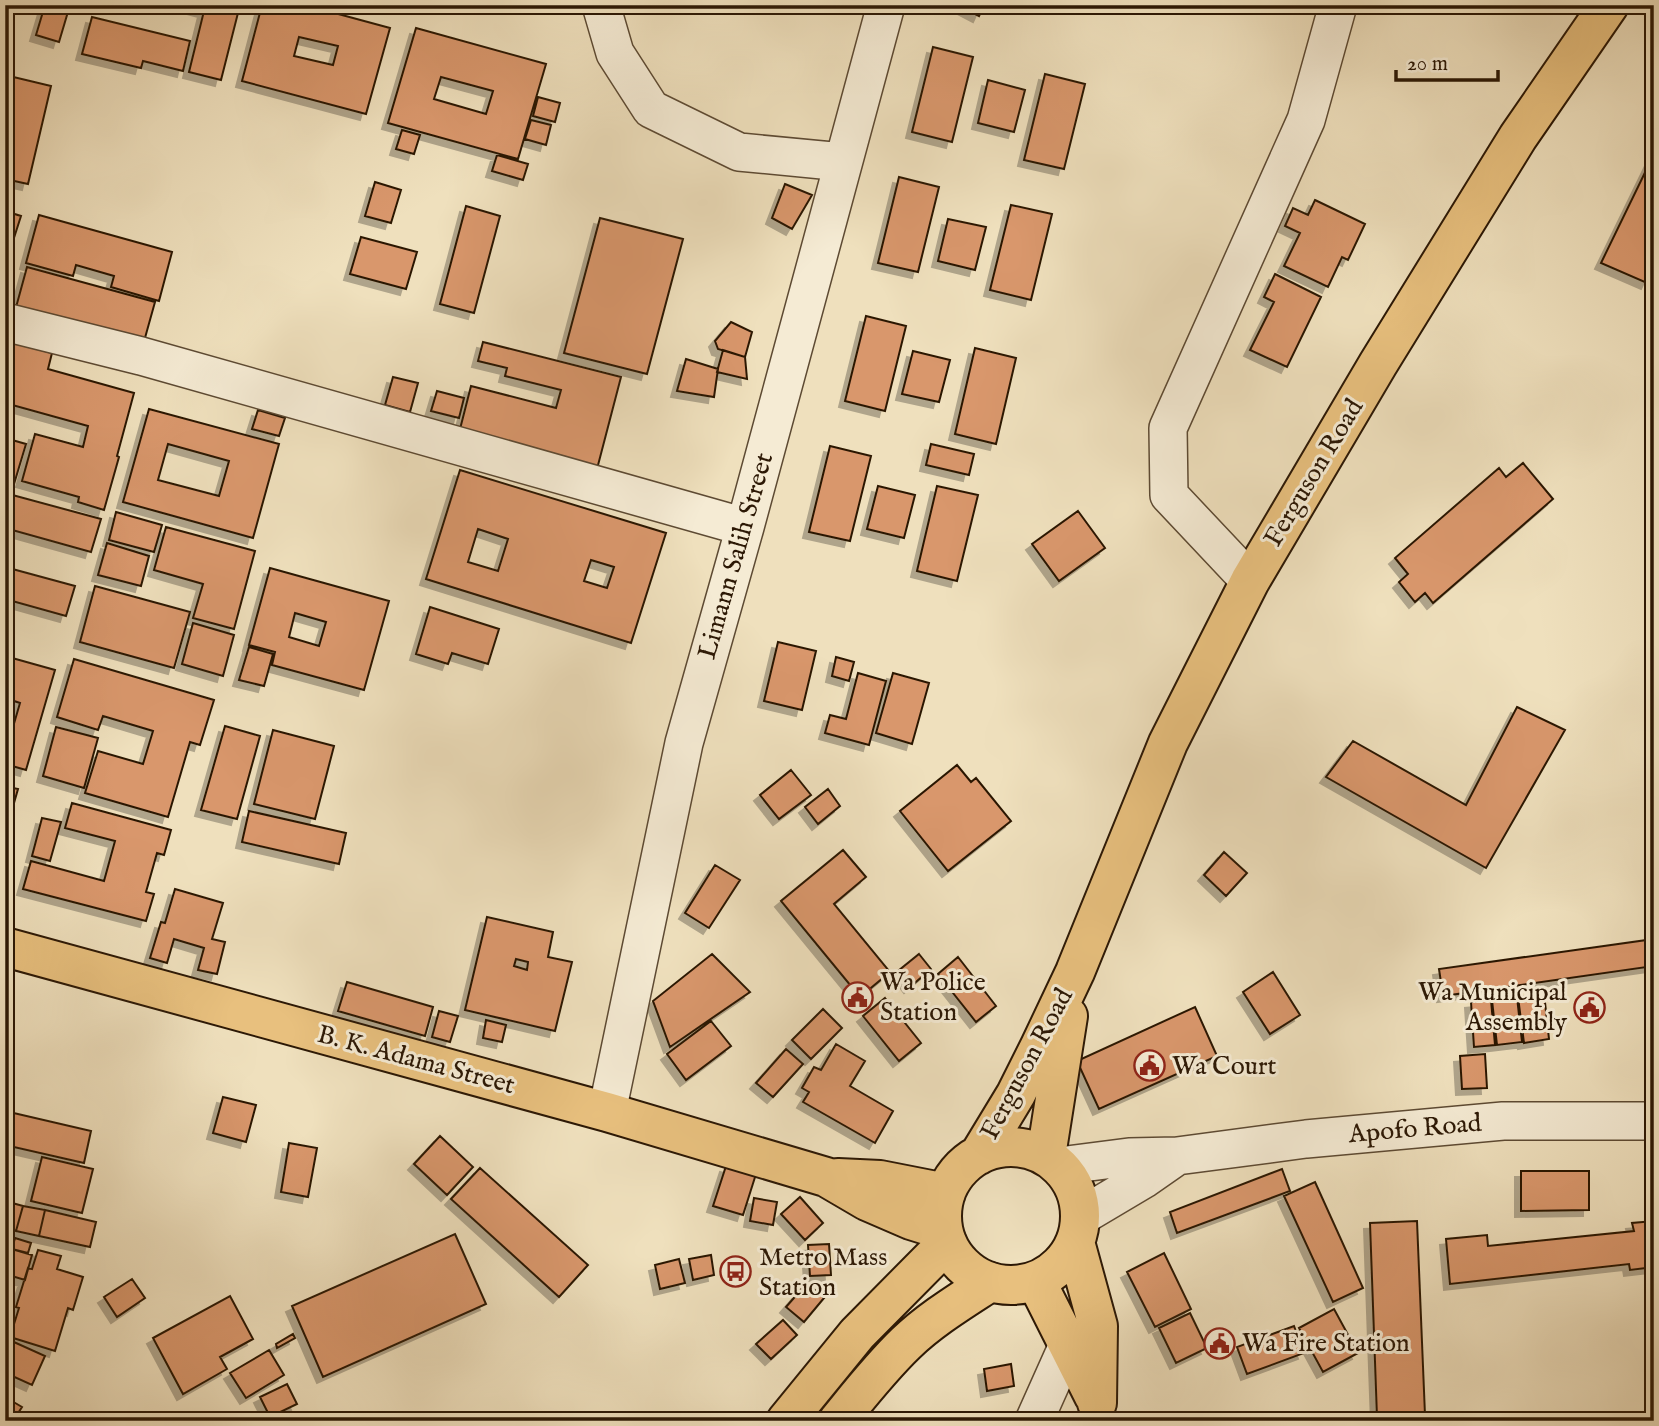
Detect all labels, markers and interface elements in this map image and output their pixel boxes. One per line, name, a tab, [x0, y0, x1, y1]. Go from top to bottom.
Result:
scale bar	[1396, 38, 1498, 82]
text: 20 m	[1407, 51, 1448, 78]
street label: Ferguson Road	[1257, 393, 1371, 553]
street label: Limann Salih Street	[691, 449, 781, 663]
place label: Wa Police Station	[880, 966, 986, 1029]
place label: Wa Municipal Assembly	[1418, 976, 1568, 1039]
public building icon: Wa Police Station	[840, 980, 874, 1014]
street label: Ferguson Road	[973, 983, 1081, 1145]
public building icon: Wa Municipal Assembly	[1573, 990, 1607, 1024]
street label: B. K. Adama Street	[314, 1018, 518, 1102]
public building icon: Wa Court	[1132, 1049, 1166, 1083]
place label: Wa Court	[1172, 1050, 1277, 1083]
street label: Apofo Road	[1346, 1107, 1483, 1151]
place label: Metro Mass Station	[759, 1241, 887, 1304]
bus stop icon: Metro Mass Station	[719, 1255, 753, 1289]
public building icon: Wa Fire Station	[1202, 1326, 1236, 1360]
place label: Wa Fire Station	[1242, 1327, 1410, 1360]

